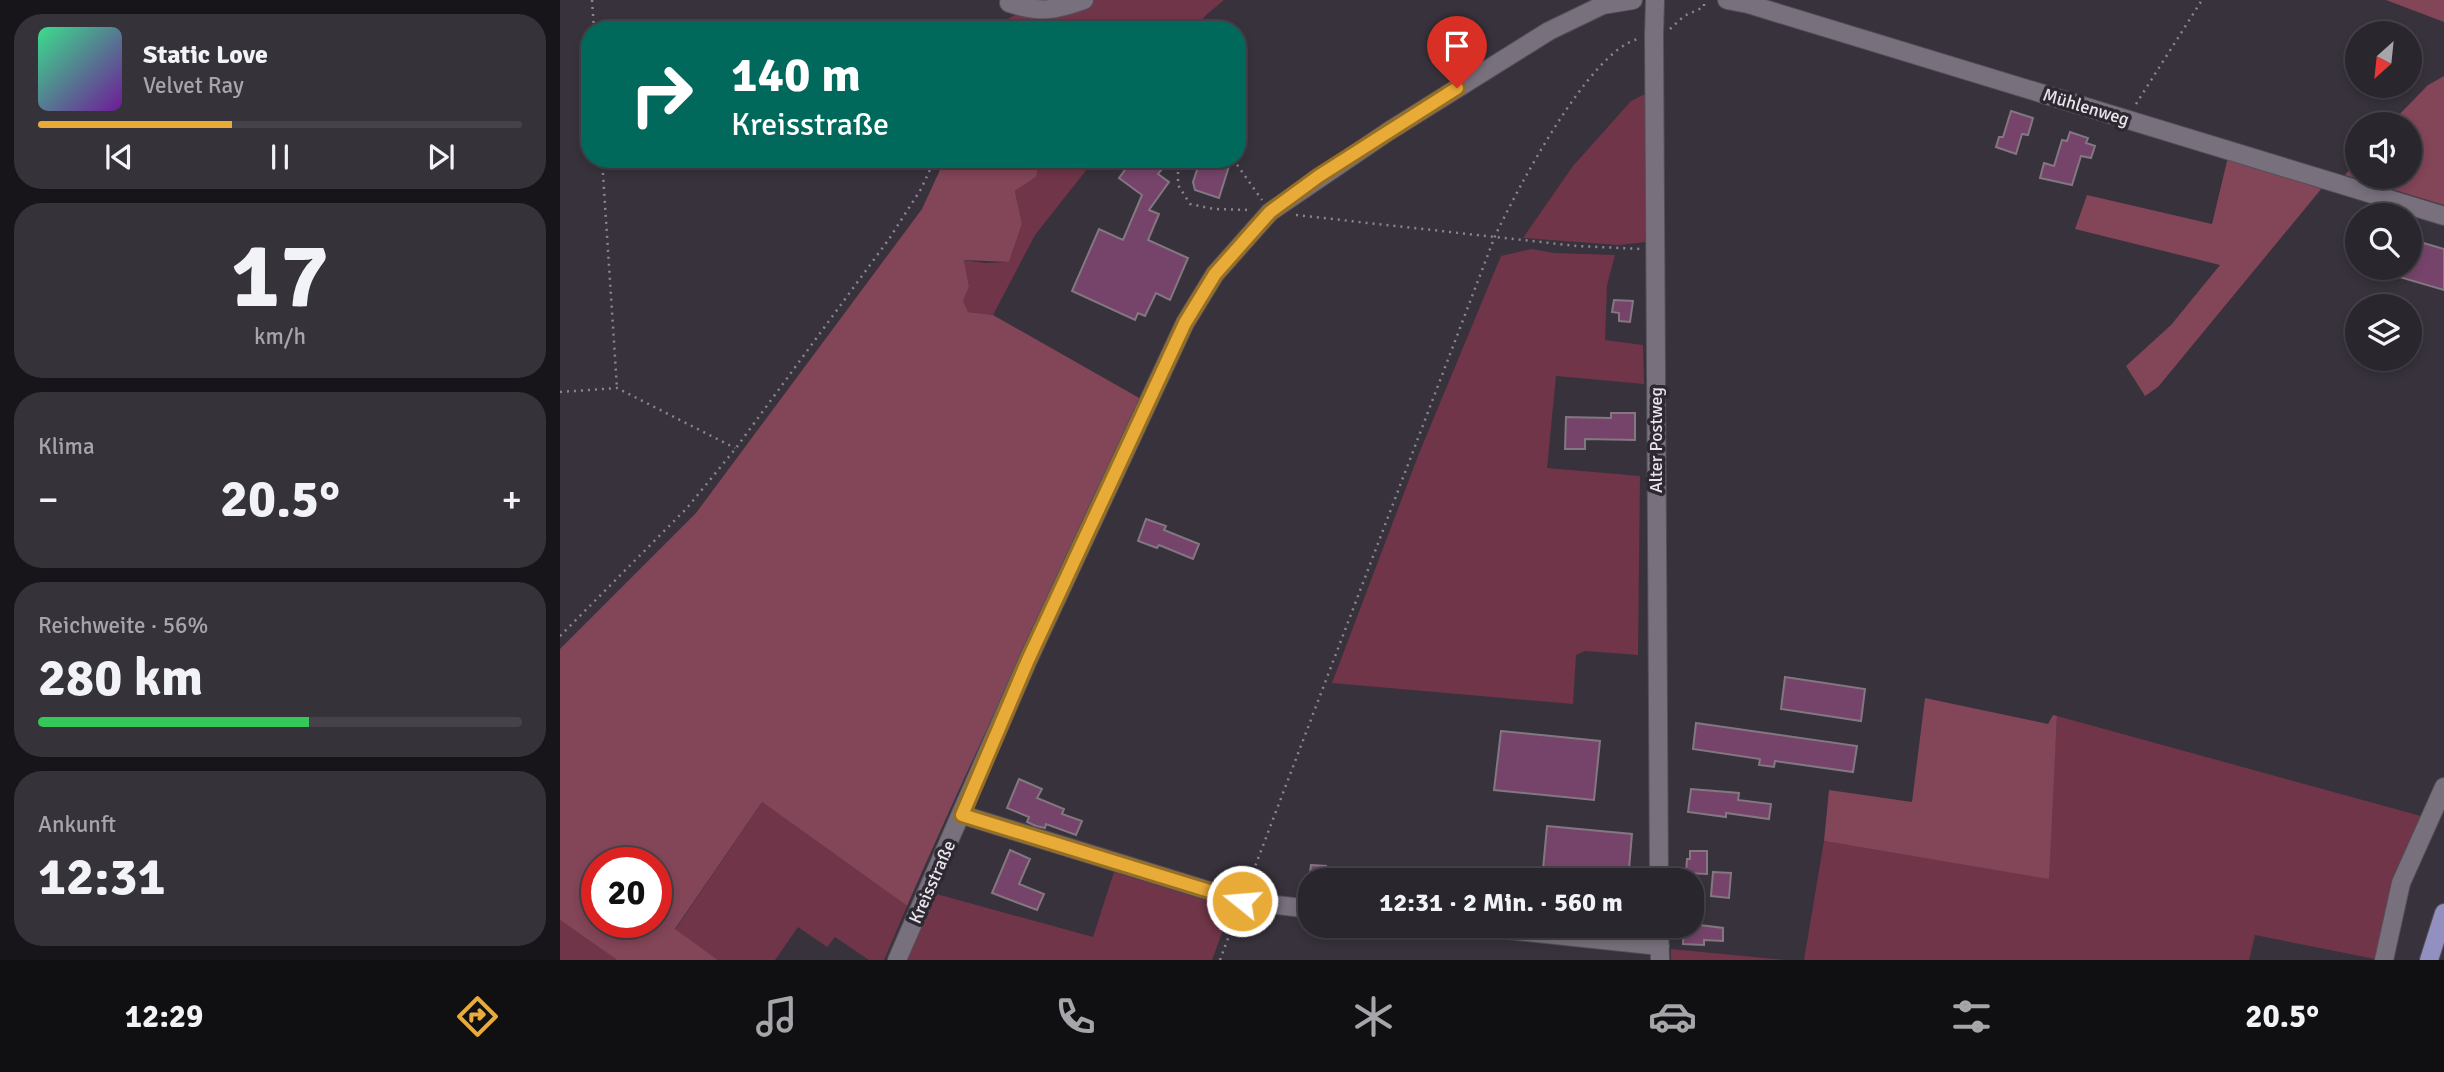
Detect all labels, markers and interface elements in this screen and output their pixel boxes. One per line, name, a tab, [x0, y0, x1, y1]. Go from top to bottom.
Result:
pin	[1427, 16, 1487, 88]
north arrow	[2345, 21, 2422, 98]
map controls	[2345, 21, 2422, 371]
icon: arrive	[1438, 27, 1476, 65]
text: Static Love	[143, 39, 268, 71]
text: 140 m	[731, 45, 861, 105]
icon: right	[616, 49, 707, 140]
text: Velvet Ray	[143, 71, 244, 100]
street label: Mühlenweg	[2040, 83, 2132, 131]
text: Kreisstraße	[731, 105, 889, 144]
button: sound	[2345, 112, 2422, 189]
icon: previous	[100, 138, 138, 176]
icon: pause	[261, 138, 299, 176]
icon: next	[422, 138, 460, 176]
button: search	[2345, 203, 2422, 280]
text: 17	[231, 220, 329, 333]
button: layers	[2345, 294, 2422, 371]
text: km/h	[254, 322, 306, 351]
street label: Alter Postweg	[1645, 387, 1667, 493]
text: Klima	[38, 432, 95, 461]
text: 20.5°	[220, 467, 340, 531]
text: −	[38, 476, 59, 523]
text: +	[501, 476, 522, 523]
text: Reichweite · 56%	[38, 611, 208, 640]
text: 280 km	[38, 646, 203, 710]
text: Ankunft	[38, 810, 116, 839]
street label: Kreisstraße	[904, 837, 960, 927]
text: 12:31	[38, 845, 166, 909]
speed limit sign: 20	[581, 847, 672, 938]
position arrow	[1205, 864, 1279, 938]
text: 12:31 · 2 Min. · 560 m	[1379, 887, 1623, 919]
icon: directions	[453, 992, 502, 1041]
icon: music	[752, 992, 801, 1041]
icon: phone	[1051, 992, 1100, 1041]
icon: climate	[1349, 992, 1398, 1041]
icon: car	[1648, 992, 1697, 1041]
icon: filters	[1947, 992, 1996, 1041]
text: 12:29	[125, 997, 203, 1036]
text: 20.5°	[2245, 997, 2319, 1036]

